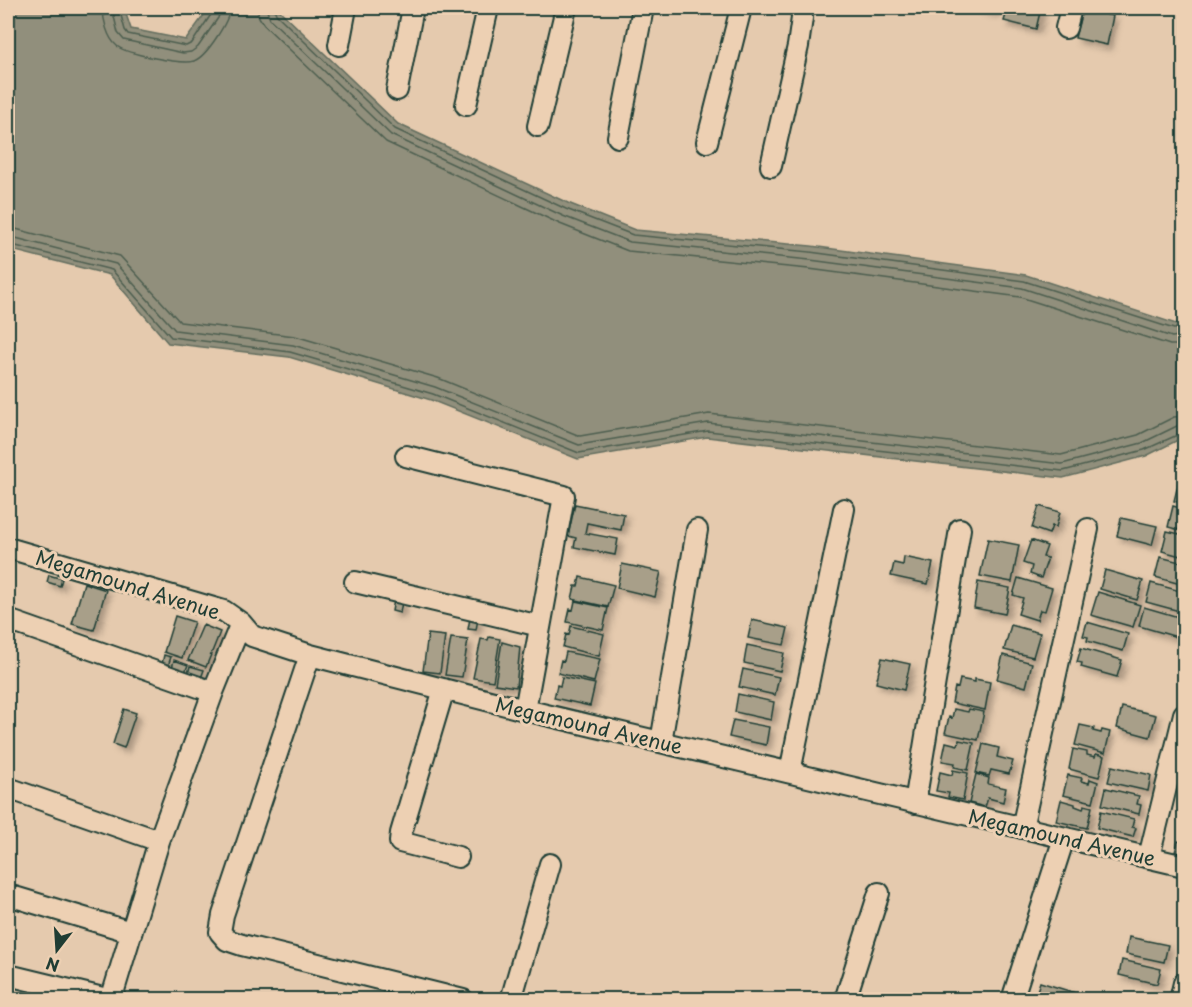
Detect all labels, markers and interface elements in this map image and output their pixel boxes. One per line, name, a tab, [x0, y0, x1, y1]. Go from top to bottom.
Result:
street label: Megamound Avenue	[32, 542, 224, 626]
street label: Megamound Avenue	[492, 689, 686, 761]
street label: Megamound Avenue	[965, 801, 1159, 873]
north arrow	[27, 920, 87, 980]
text: N	[43, 952, 62, 979]

